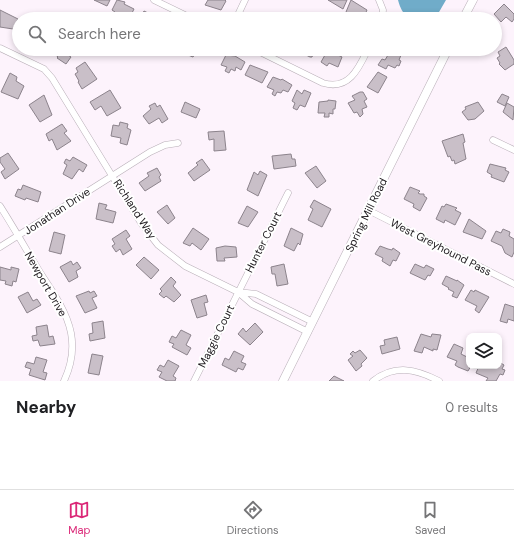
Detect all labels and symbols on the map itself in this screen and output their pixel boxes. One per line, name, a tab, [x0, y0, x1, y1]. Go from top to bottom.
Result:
street label: Richland Way	[110, 176, 160, 242]
street label: Spring Mill Road	[342, 176, 390, 254]
street label: Jonathan Drive	[21, 184, 93, 238]
street label: Hunter Court	[242, 209, 284, 275]
street label: West Greyhound Pass	[388, 215, 494, 279]
street label: Newport Drive	[22, 249, 70, 319]
street label: Maggie Court	[195, 302, 237, 370]

